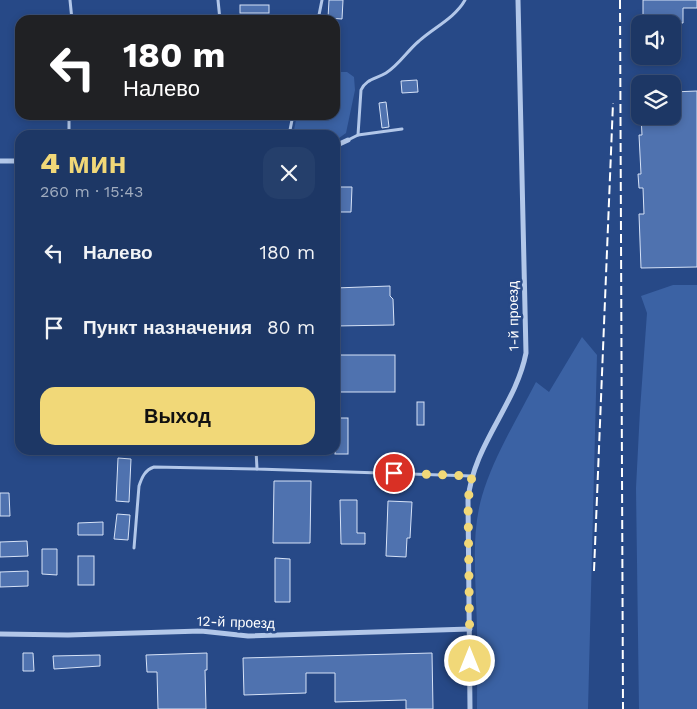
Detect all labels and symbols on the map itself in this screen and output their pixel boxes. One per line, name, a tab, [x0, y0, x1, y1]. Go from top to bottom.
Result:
street label: 1-й проезд	[504, 281, 522, 351]
pin	[373, 452, 415, 494]
street label: 12-й проезд	[197, 613, 275, 631]
position arrow	[443, 634, 495, 686]

